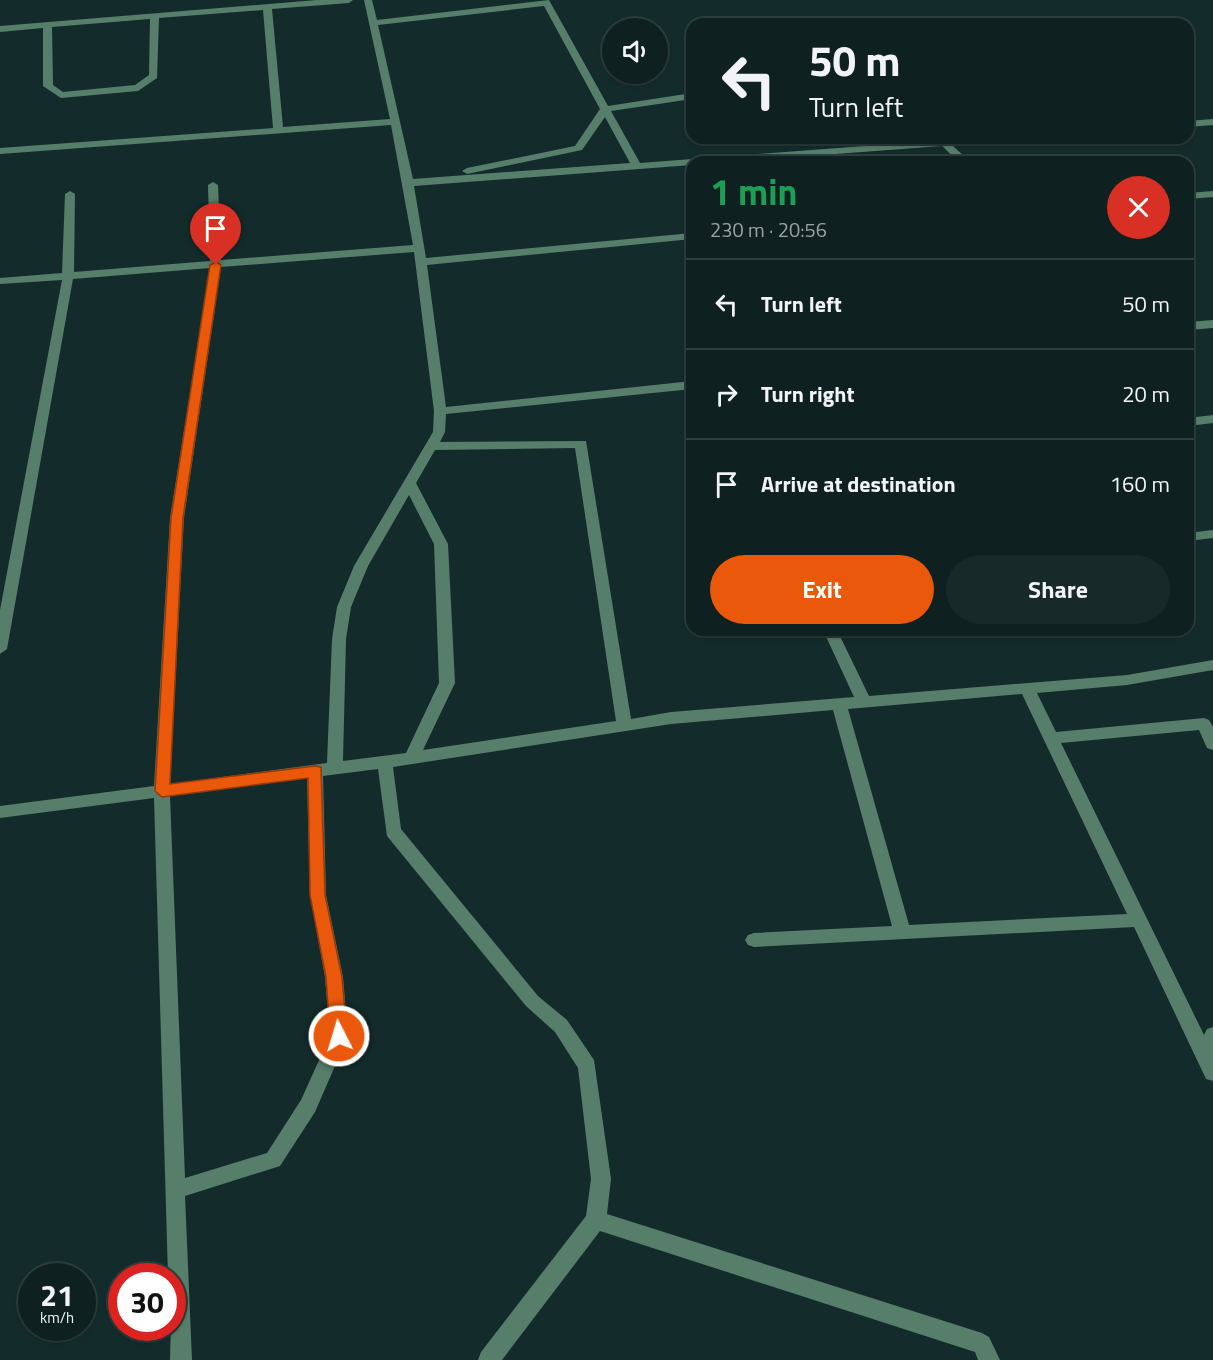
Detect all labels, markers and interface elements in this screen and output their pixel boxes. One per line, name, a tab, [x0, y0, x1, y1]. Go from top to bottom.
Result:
map controls	[602, 18, 668, 84]
button: sound	[602, 18, 668, 84]
text: 50 m	[809, 28, 901, 92]
icon: left	[710, 42, 788, 120]
text: Turn left	[809, 86, 903, 127]
text: 1 min	[710, 164, 797, 219]
button: close	[1107, 176, 1170, 239]
pin	[190, 203, 241, 265]
icon: arrive	[199, 212, 232, 245]
text: 230 m · 20:56	[710, 214, 827, 245]
text: Turn left	[761, 287, 842, 321]
text: 50 m	[1122, 287, 1170, 321]
icon: left	[710, 288, 743, 321]
text: Turn right	[761, 377, 855, 411]
text: 20 m	[1122, 377, 1170, 411]
icon: right	[710, 378, 743, 411]
text: Arrive at destination	[761, 467, 956, 501]
text: 160 m	[1110, 467, 1170, 501]
icon: arrive	[710, 468, 743, 501]
button: Exit	[710, 555, 934, 624]
button: Share	[946, 555, 1170, 624]
position arrow	[307, 1004, 371, 1068]
speed limit sign: 30	[108, 1263, 186, 1341]
text: 21	[40, 1272, 74, 1318]
text: km/h	[40, 1306, 74, 1329]

